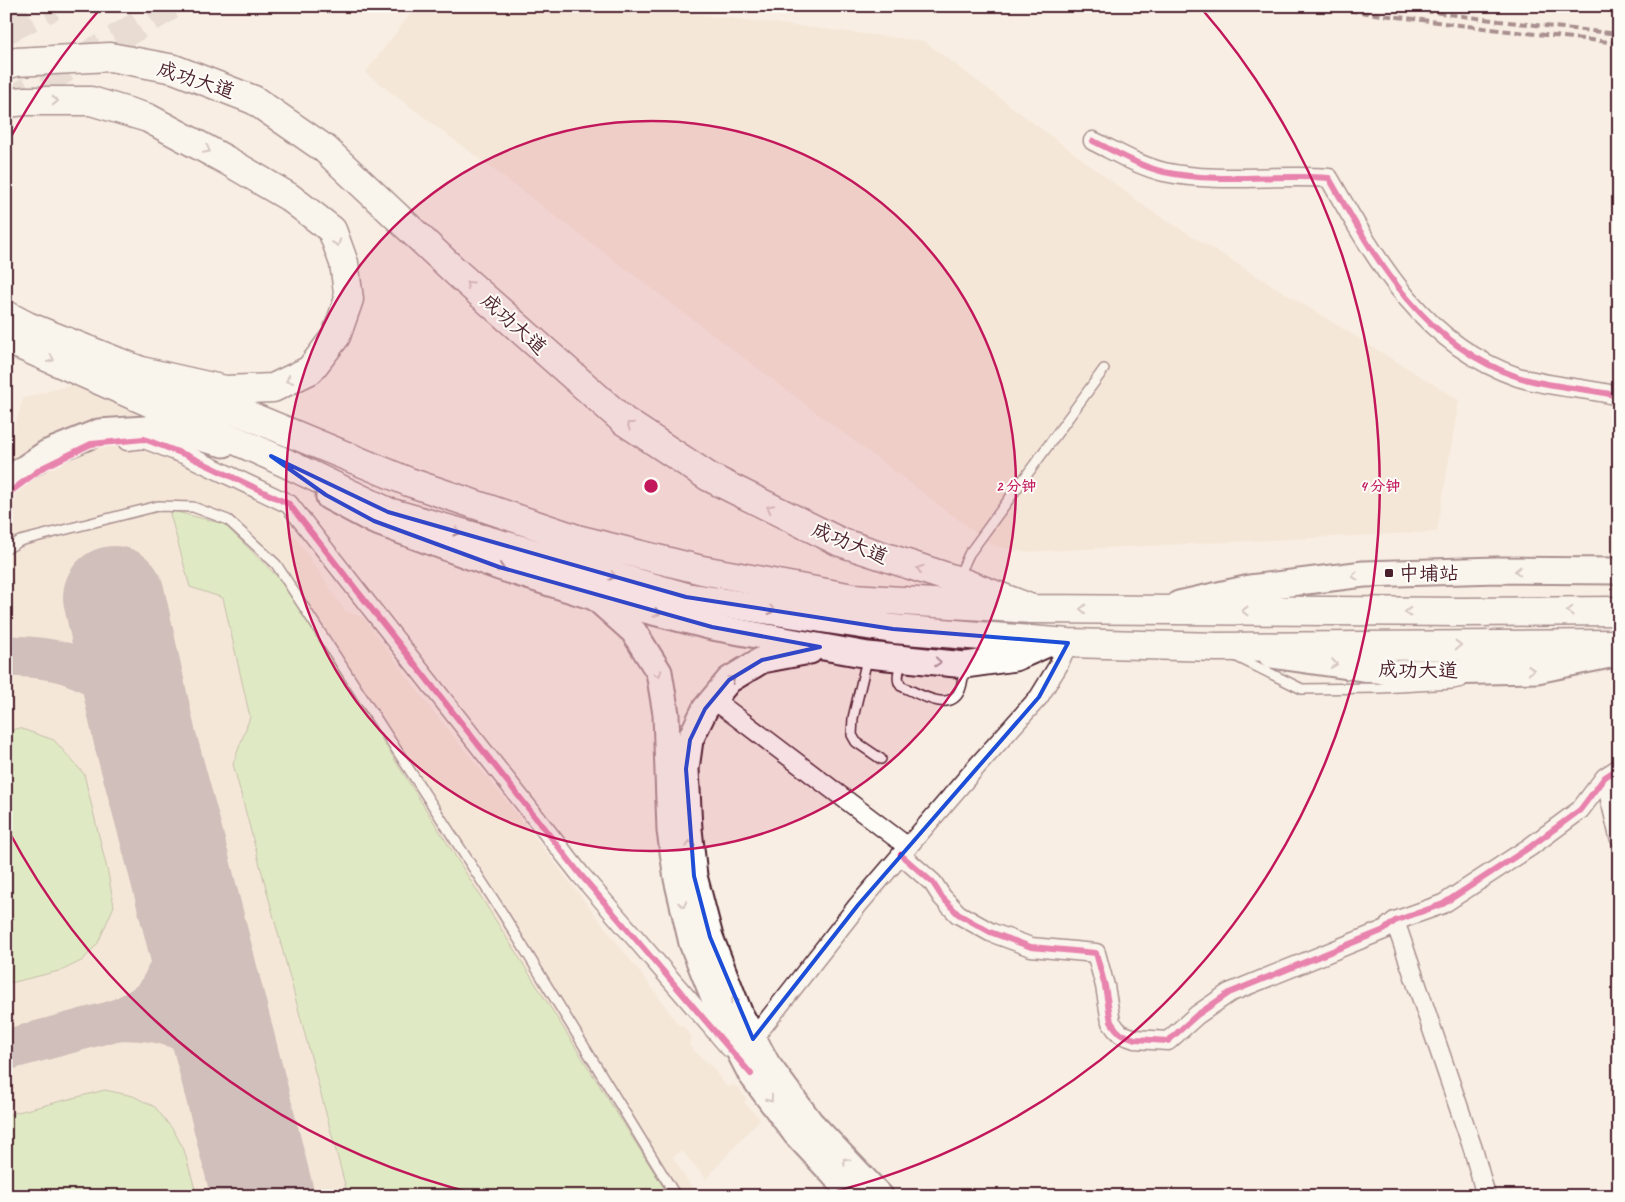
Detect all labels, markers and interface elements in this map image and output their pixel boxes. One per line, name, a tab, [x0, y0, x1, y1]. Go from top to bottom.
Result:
street label: 成功大道	[154, 56, 238, 104]
one-way arrow	[52, 96, 59, 106]
one-way arrow	[201, 144, 210, 154]
one-way arrow	[331, 238, 341, 247]
one-way arrow	[465, 280, 474, 289]
street label: 成功大道	[476, 288, 552, 360]
one-way arrow	[46, 352, 55, 363]
one-way arrow	[286, 374, 295, 384]
one-way arrow	[626, 422, 636, 431]
centre of rings	[642, 477, 660, 495]
text: 2 分钟	[996, 477, 1036, 496]
text: 4 分钟	[1360, 477, 1400, 496]
one-way arrow	[766, 504, 775, 514]
street label: 成功大道	[808, 516, 892, 570]
one-way arrow	[453, 526, 461, 537]
place label: 中埔站	[1399, 561, 1459, 586]
one-way arrow	[497, 562, 505, 572]
one-way arrow	[916, 564, 925, 574]
one-way arrow	[1513, 566, 1521, 576]
marker: 中埔站	[1383, 567, 1395, 579]
one-way arrow	[1351, 570, 1359, 581]
one-way arrow	[609, 571, 617, 581]
one-way arrow	[1078, 604, 1086, 614]
one-way arrow	[768, 605, 776, 615]
one-way arrow	[1241, 606, 1248, 616]
one-way arrow	[1566, 606, 1574, 616]
one-way arrow	[653, 607, 662, 618]
one-way arrow	[1403, 607, 1411, 617]
one-way arrow	[1454, 640, 1462, 650]
one-way arrow	[934, 657, 942, 668]
street label: 成功大道	[1378, 657, 1458, 683]
one-way arrow	[1331, 658, 1339, 669]
one-way arrow	[1527, 664, 1535, 675]
one-way arrow	[652, 669, 662, 678]
one-way arrow	[727, 675, 736, 684]
one-way arrow	[685, 840, 696, 848]
one-way arrow	[677, 899, 688, 908]
one-way arrow	[730, 996, 740, 1004]
one-way arrow	[764, 1093, 773, 1103]
one-way arrow	[843, 1157, 852, 1166]

